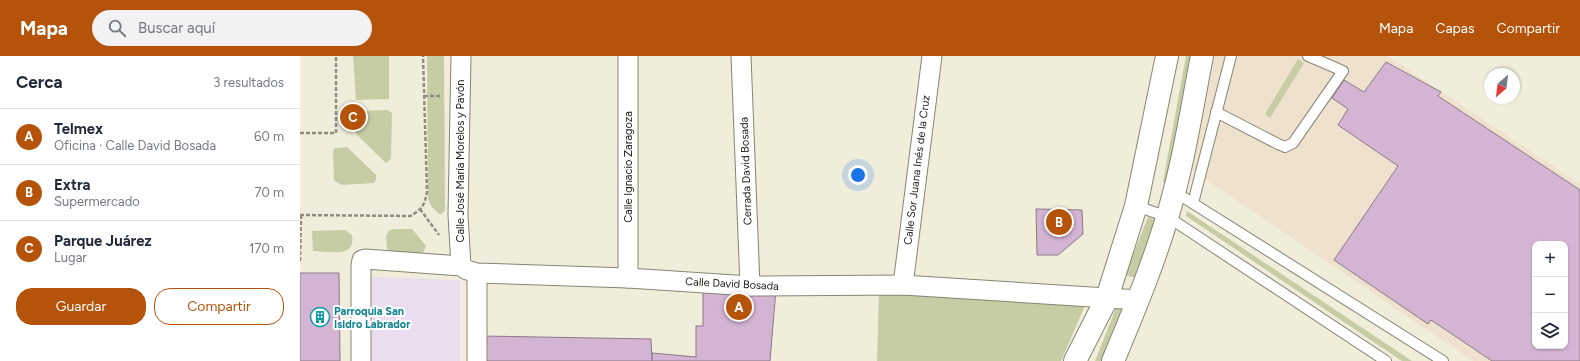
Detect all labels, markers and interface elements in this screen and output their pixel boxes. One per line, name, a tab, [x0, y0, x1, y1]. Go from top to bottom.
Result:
search box	[92, 10, 372, 46]
text: Mapa	[20, 17, 68, 40]
icon: search	[106, 17, 128, 39]
text: Buscar aquí	[138, 19, 215, 37]
text: Mapa	[1379, 20, 1413, 37]
text: Capas	[1435, 20, 1474, 37]
text: Compartir	[1496, 20, 1560, 37]
north arrow	[1484, 68, 1520, 104]
text: Cerca	[16, 72, 63, 92]
text: 3 resultados	[213, 75, 284, 90]
street label: Calle José María Morelos y Pavón	[454, 80, 467, 242]
street label: Calle Sor Juana Inés de la Cruz	[901, 94, 933, 246]
pin: C	[340, 102, 366, 132]
street label: Calle Ignacio Zaragoza	[622, 111, 635, 223]
street label: Cerrada David Bosada	[738, 117, 754, 225]
text: Telmex	[54, 120, 103, 138]
text: A	[24, 129, 34, 144]
text: 60 m	[254, 129, 284, 144]
text: Oficina · Calle David Bosada	[54, 138, 216, 153]
your location	[848, 165, 868, 185]
text: Extra	[54, 176, 91, 194]
text: B	[25, 185, 33, 200]
text: 70 m	[254, 185, 284, 200]
text: Supermercado	[54, 194, 140, 209]
pin: B	[1046, 207, 1072, 237]
text: Parque Juárez	[54, 232, 152, 250]
text: C	[24, 241, 34, 256]
text: 170 m	[249, 241, 284, 256]
map controls	[1532, 241, 1568, 349]
button: +	[1532, 241, 1568, 277]
text: Lugar	[54, 250, 87, 265]
street label: Calle David Bosada	[685, 275, 779, 293]
button: −	[1532, 277, 1568, 313]
button: Guardar	[16, 288, 146, 325]
button: Compartir	[154, 288, 284, 325]
pin: A	[726, 292, 752, 322]
place label: Parroquia San Isidro Labrador	[334, 305, 411, 331]
building icon: Parroquia San Isidro Labrador	[309, 306, 331, 328]
button: layers	[1532, 313, 1568, 349]

